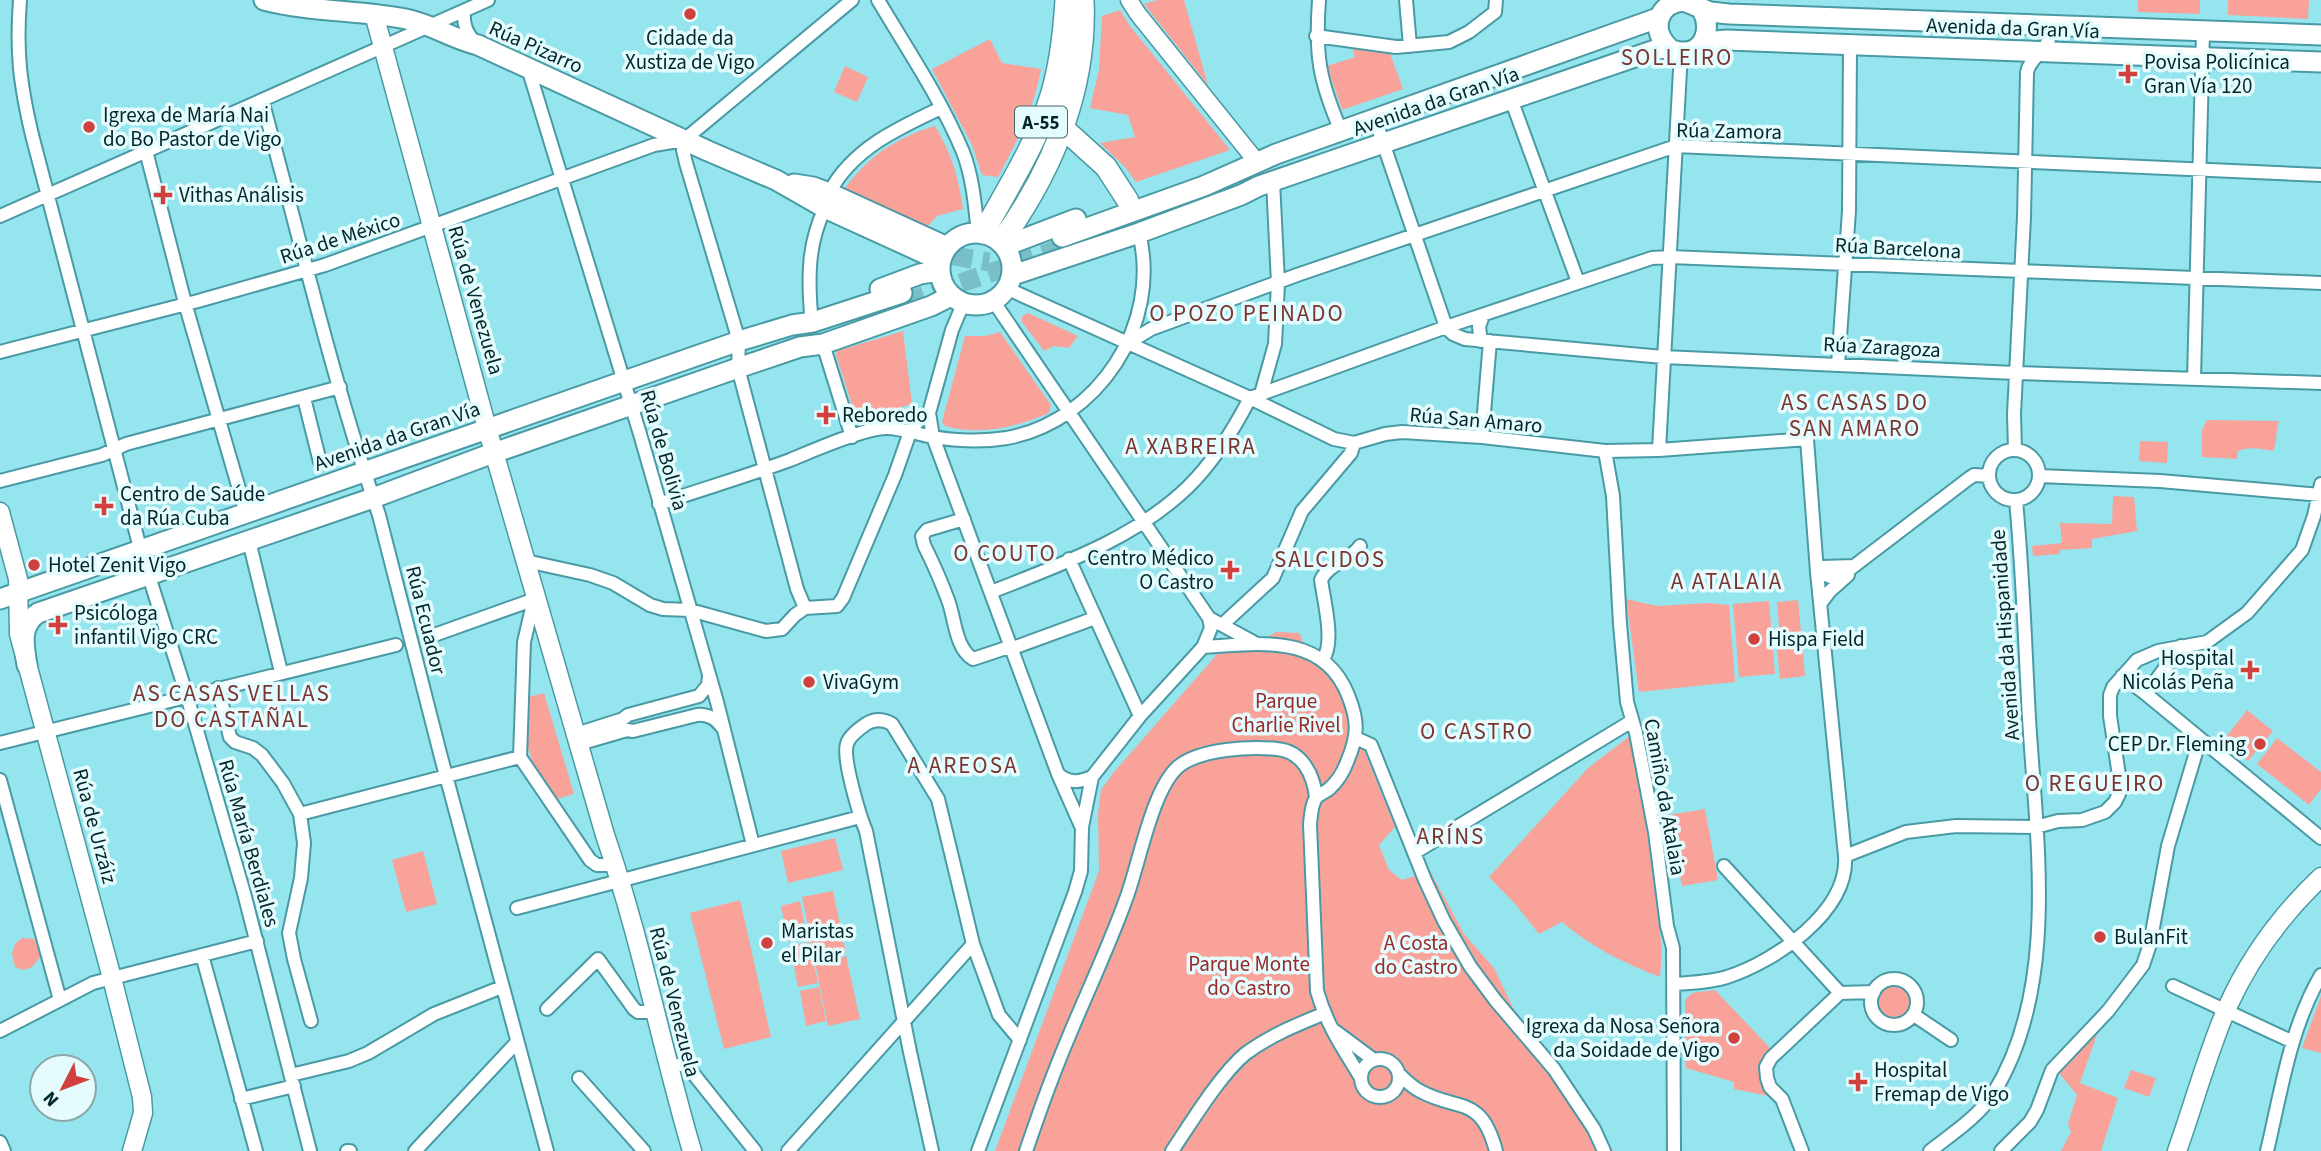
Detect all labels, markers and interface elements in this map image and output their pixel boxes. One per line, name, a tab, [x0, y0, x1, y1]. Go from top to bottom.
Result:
marker: Cidade da Xustiza de Vigo	[682, 6, 698, 22]
street label: Avenida da Gran Vía	[1926, 10, 2100, 46]
street label: Rúa Pizarro	[484, 13, 588, 81]
place label: Cidade da Xustiza de Vigo	[625, 23, 755, 77]
district label: SOLLEIRO	[1621, 41, 1733, 74]
place label: Povisa Policínica Gran Vía 120	[2144, 47, 2290, 101]
street label: Avenida da Gran Vía	[1349, 59, 1523, 143]
marker: Povisa Policínica Gran Vía 120	[2118, 64, 2138, 84]
place label: Igrexa de María Nai do Bo Pastor de Vigo	[103, 100, 282, 154]
road number: A-55	[1015, 106, 1067, 138]
street label: Rúa Zamora	[1676, 115, 1782, 147]
marker: Igrexa de María Nai do Bo Pastor de Vigo	[81, 119, 97, 135]
place label: Vithas Análisis	[179, 180, 304, 210]
marker: Vithas Análisis	[153, 185, 173, 205]
street label: Rúa de México	[276, 204, 404, 272]
street label: Rúa de Venezuela	[440, 222, 512, 378]
street label: Rúa Barcelona	[1834, 230, 1962, 266]
district label: O POZO PEINADO	[1149, 297, 1345, 330]
street label: Rúa Zaragoza	[1822, 329, 1942, 365]
street label: Rúa de Bolivia	[632, 386, 696, 514]
district label: AS CASAS DO SAN AMARO	[1781, 386, 1929, 445]
street label: Avenida da Gran Vía	[310, 394, 484, 478]
street label: Rúa San Amaro	[1408, 399, 1544, 441]
place label: Reboredo	[842, 400, 928, 430]
marker: Reboredo	[816, 405, 836, 425]
district label: A XABREIRA	[1125, 430, 1257, 463]
place label: Centro de Saúde da Rúa Cuba	[120, 479, 265, 533]
marker: Centro de Saúde da Rúa Cuba	[94, 496, 114, 516]
street label: Avenida da Hispanidade	[1983, 528, 2027, 742]
district label: O COUTO	[953, 537, 1057, 570]
place label: Centro Médico O Castro	[1087, 543, 1214, 597]
district label: SALCIDOS	[1274, 543, 1386, 576]
place label: Hotel Zenit Vigo	[48, 550, 186, 580]
marker: Hotel Zenit Vigo	[26, 557, 42, 573]
marker: Centro Médico O Castro	[1220, 560, 1240, 580]
street label: Rúa Ecuador	[398, 563, 454, 678]
district label: A ATALAIA	[1671, 565, 1783, 598]
place label: Psicóloga infantil Vigo CRC	[74, 598, 218, 652]
marker: Psicóloga infantil Vigo CRC	[48, 615, 68, 635]
place label: Hispa Field	[1768, 624, 1865, 654]
marker: Hispa Field	[1746, 631, 1762, 647]
place label: Hospital Nicolás Peña	[2122, 643, 2234, 697]
marker: Hospital Nicolás Peña	[2240, 660, 2260, 680]
place label: VivaGym	[823, 667, 899, 697]
marker: VivaGym	[801, 674, 817, 690]
district label: AS CASAS VELLAS DO CASTAÑAL	[133, 677, 331, 736]
park label: Parque Charlie Rivel	[1231, 686, 1341, 740]
district label: O CASTRO	[1420, 715, 1534, 748]
street label: Camiño da Atalaia	[1636, 716, 1694, 878]
place label: CEP Dr. Fleming	[2108, 729, 2246, 759]
marker: CEP Dr. Fleming	[2252, 736, 2268, 752]
district label: A AREOSA	[908, 749, 1018, 782]
street label: Rúa María Berdiales	[211, 756, 287, 931]
street label: Rúa de Urzáiz	[65, 765, 125, 887]
district label: O REGUEIRO	[2025, 767, 2165, 800]
district label: ARÍNS	[1417, 820, 1485, 853]
place label: Maristas el Pilar	[781, 916, 854, 970]
place label: BulanFit	[2114, 922, 2188, 952]
street label: Rúa de Venezuela	[642, 924, 708, 1080]
park label: A Costa do Castro	[1374, 928, 1458, 982]
marker: BulanFit	[2092, 929, 2108, 945]
marker: Maristas el Pilar	[759, 935, 775, 951]
park label: Parque Monte do Castro	[1188, 949, 1310, 1003]
place label: Igrexa da Nosa Señora da Soidade de Vigo	[1526, 1011, 1720, 1065]
marker: Igrexa da Nosa Señora da Soidade de Vigo	[1726, 1030, 1742, 1046]
north arrow	[28, 1053, 98, 1123]
place label: Hospital Fremap de Vigo	[1874, 1055, 2009, 1109]
marker: Hospital Fremap de Vigo	[1848, 1072, 1868, 1092]
text: N	[37, 1085, 66, 1112]

